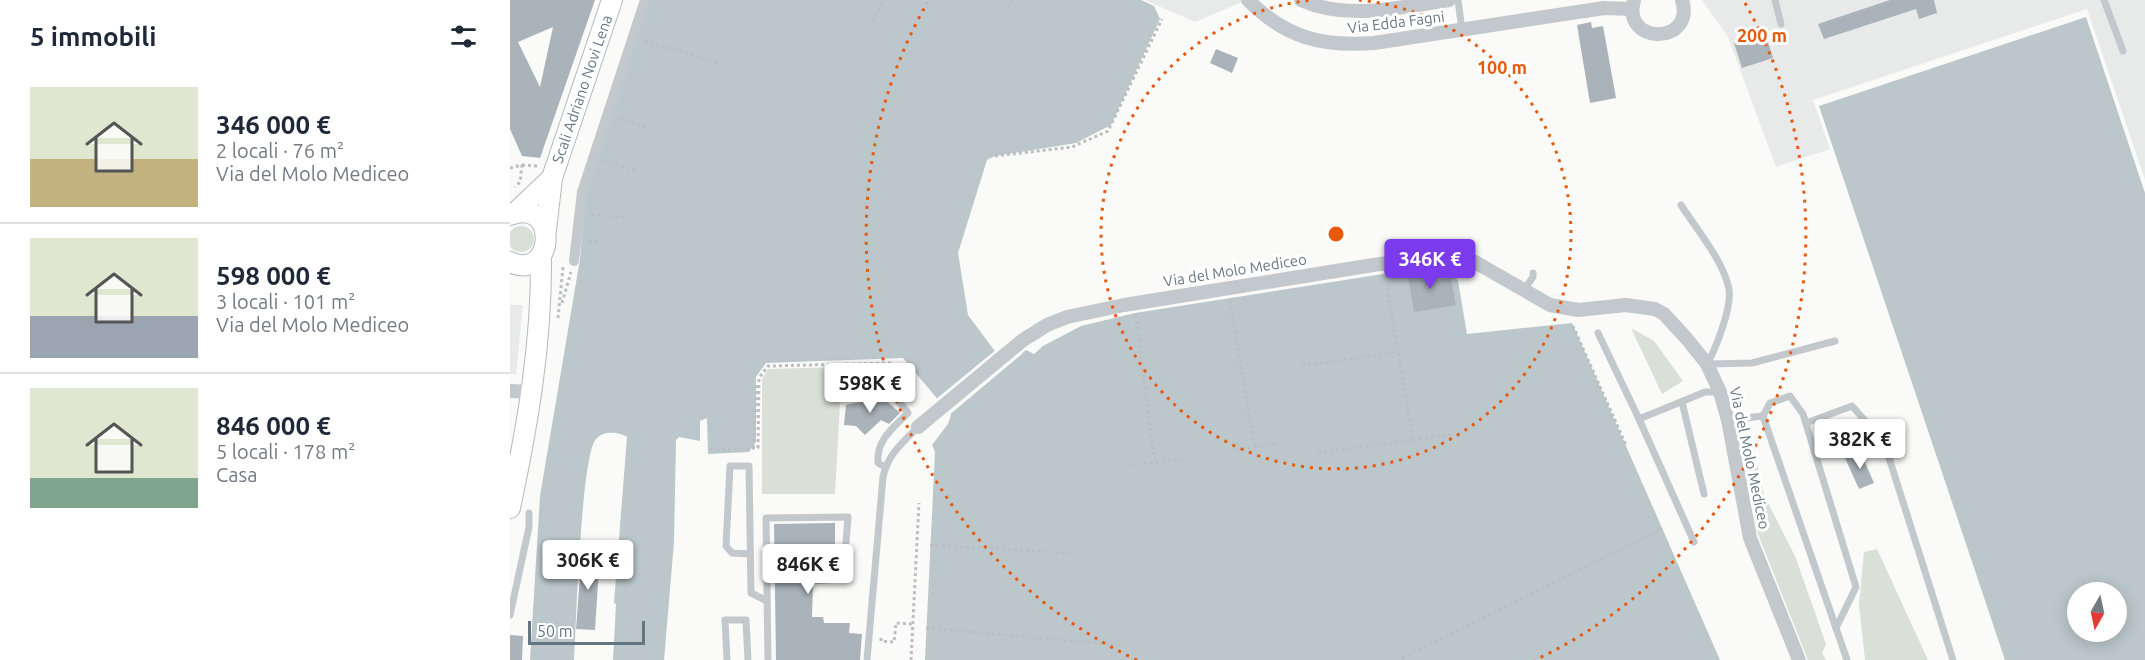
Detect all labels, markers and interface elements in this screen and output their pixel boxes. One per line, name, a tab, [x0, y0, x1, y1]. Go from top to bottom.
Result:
street label: Via Edda Fagni	[1347, 8, 1445, 36]
street label: Scali Adriano Novi Lena	[549, 13, 615, 165]
icon: filters	[447, 20, 480, 53]
text: 5 immobili	[30, 22, 156, 51]
text: 200 m	[1737, 25, 1787, 45]
text: 100 m	[1477, 57, 1527, 77]
text: 346 000 €	[216, 110, 331, 139]
icon: home	[78, 111, 150, 183]
text: 2 locali · 76 m²	[216, 139, 344, 162]
text: Via del Molo Mediceo	[216, 162, 409, 185]
centre of rings	[1326, 224, 1346, 244]
pin: 346K €	[1381, 239, 1479, 290]
text: 346K €	[1398, 247, 1462, 270]
street label: Via del Molo Mediceo	[1162, 250, 1308, 290]
text: 598 000 €	[216, 261, 331, 290]
icon: home	[78, 262, 150, 334]
text: 3 locali · 101 m²	[216, 290, 355, 313]
text: Via del Molo Mediceo	[216, 313, 409, 336]
pin: 598K €	[821, 363, 919, 414]
text: 598K €	[838, 371, 902, 394]
street label: Via del Molo Mediceo	[1727, 385, 1773, 531]
text: 846 000 €	[216, 411, 331, 440]
icon: home	[78, 412, 150, 484]
pin: 382K €	[1811, 419, 1909, 470]
text: 382K €	[1828, 427, 1892, 450]
text: 5 locali · 178 m²	[216, 440, 355, 463]
text: Casa	[216, 463, 258, 486]
pin: 306K €	[539, 540, 637, 591]
pin: 846K €	[759, 544, 857, 595]
text: 306K €	[556, 548, 620, 571]
text: 846K €	[776, 552, 840, 575]
north arrow	[2067, 582, 2127, 642]
map controls	[2067, 582, 2127, 642]
scale bar	[528, 618, 645, 646]
text: 50 m	[537, 622, 573, 640]

